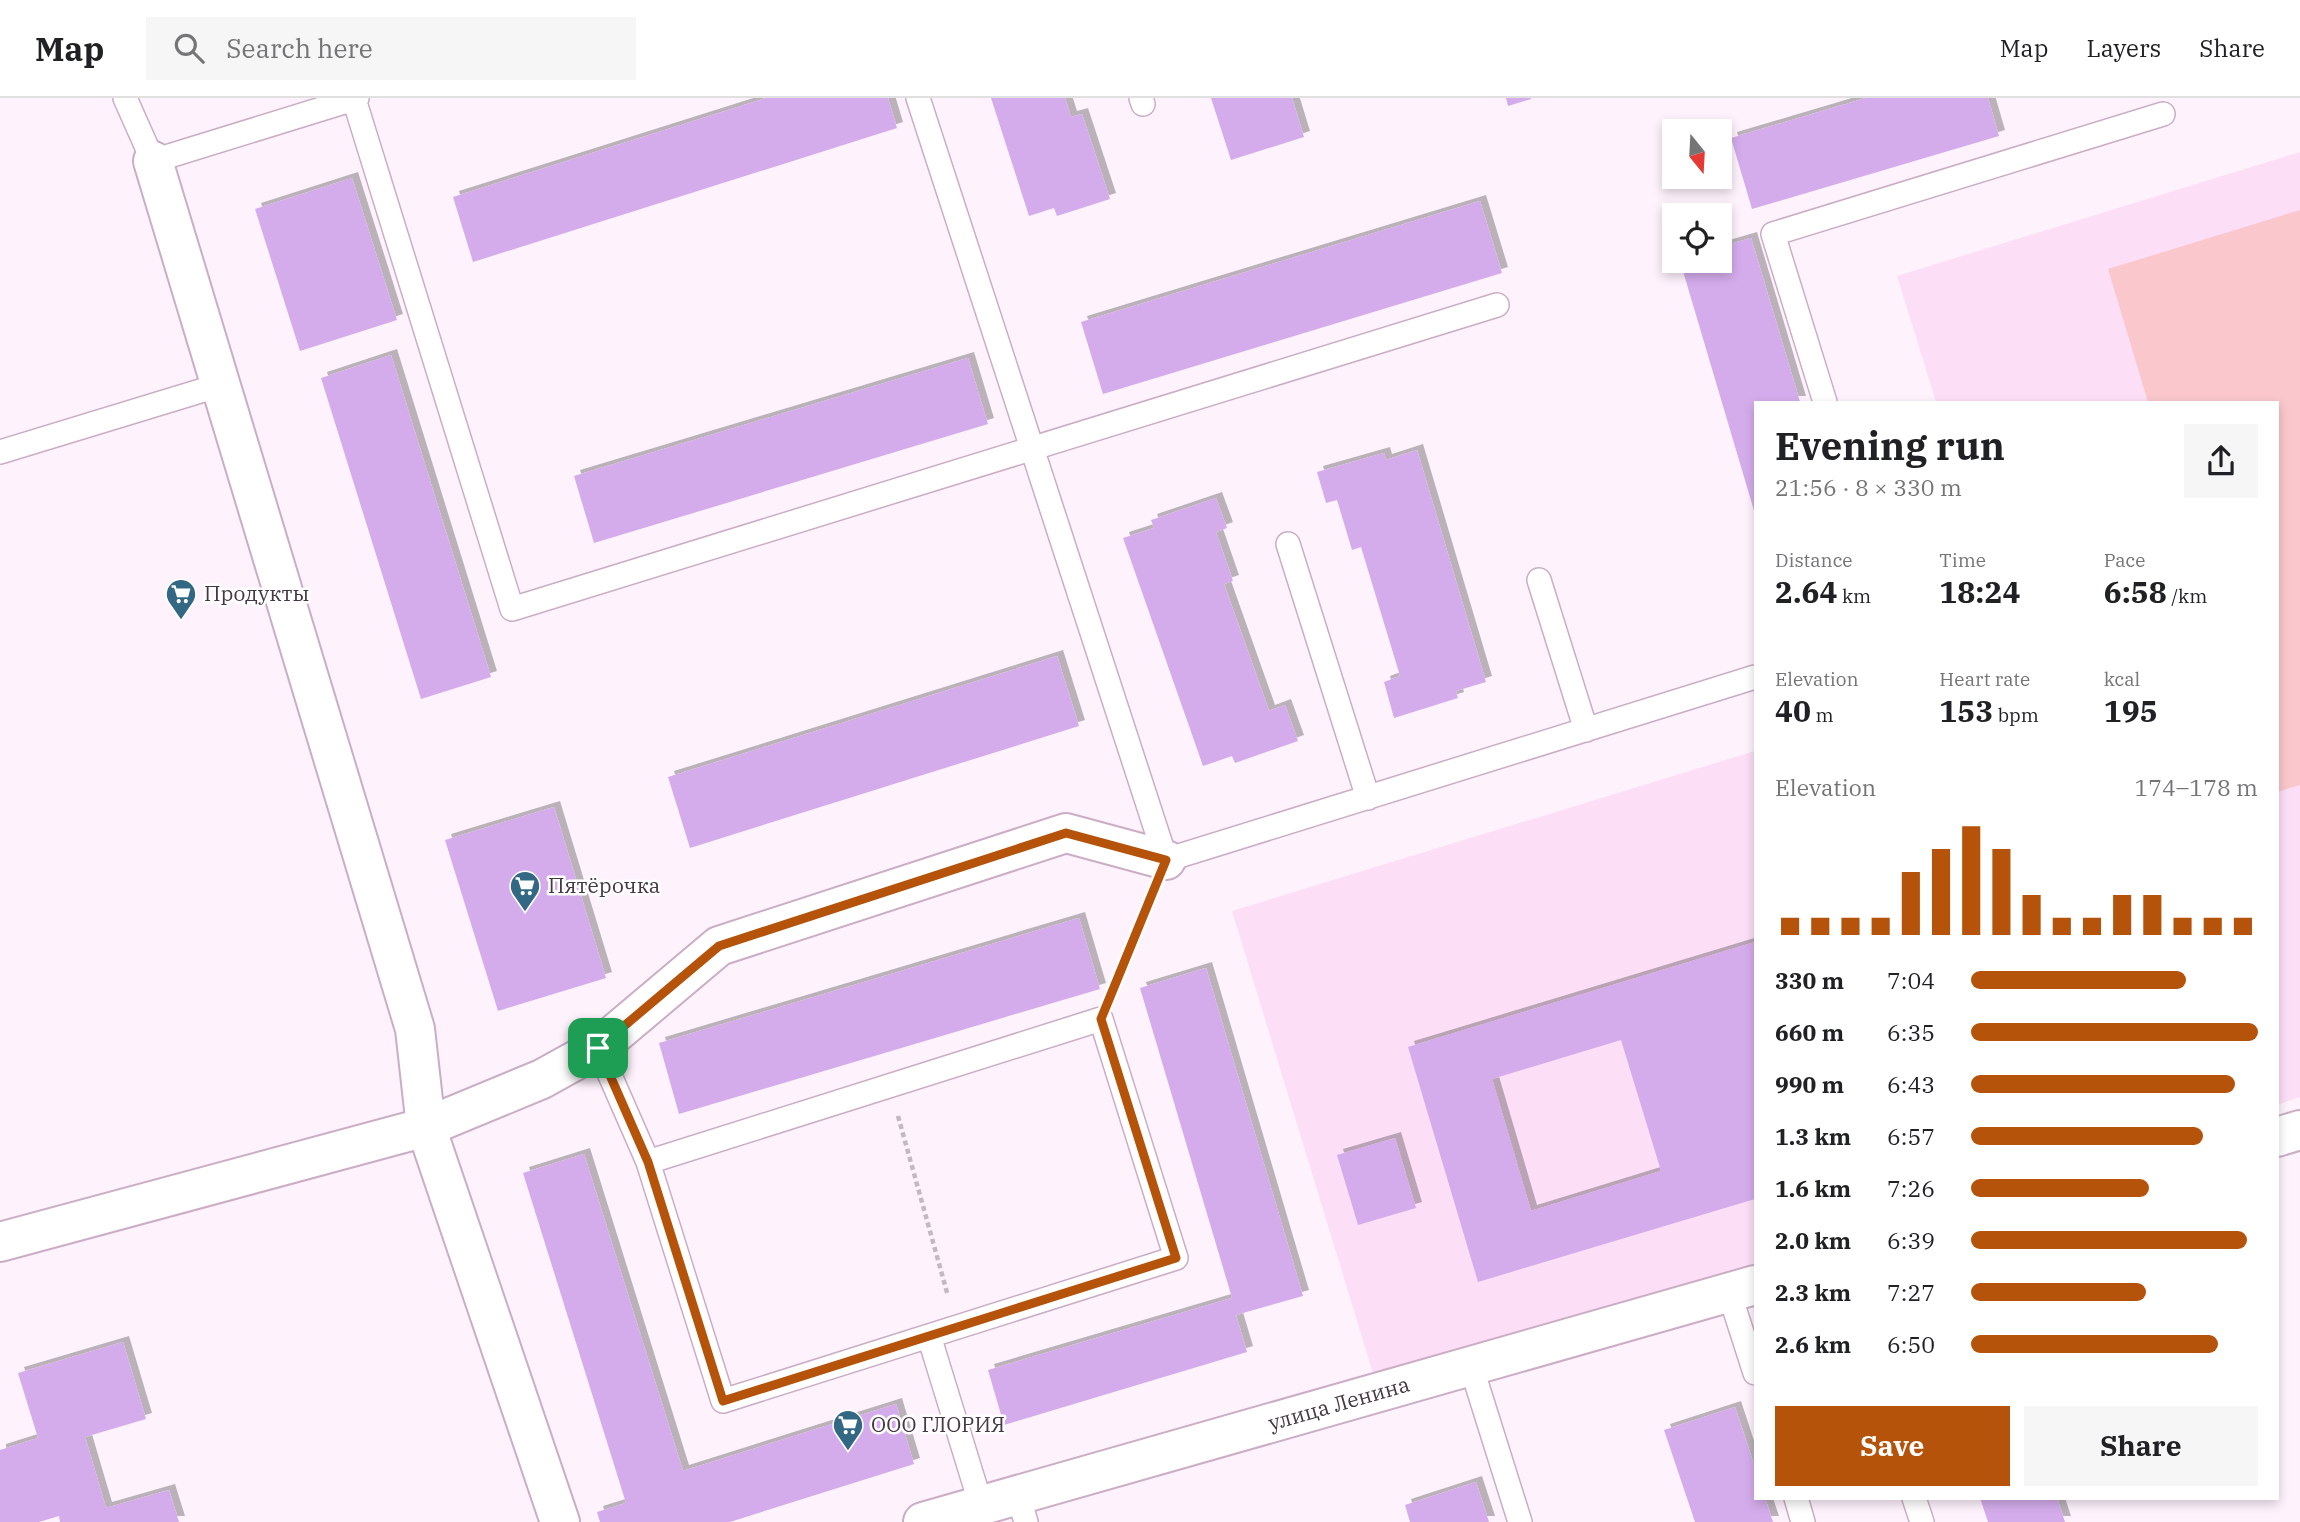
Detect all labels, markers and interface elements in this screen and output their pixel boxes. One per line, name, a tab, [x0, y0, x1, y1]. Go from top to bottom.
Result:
search box	[146, 17, 636, 80]
text: Map	[35, 27, 104, 70]
icon: search	[170, 29, 208, 67]
text: Search here	[226, 31, 373, 65]
text: Map	[2000, 32, 2048, 64]
text: Layers	[2086, 32, 2161, 64]
text: Share	[2199, 32, 2265, 64]
north arrow	[1662, 119, 1732, 189]
map controls	[1662, 119, 1732, 273]
button: locate	[1662, 203, 1732, 273]
text: Evening run	[1775, 421, 2005, 470]
button: share	[2184, 424, 2258, 498]
text: 21:56 · 8 × 330 m	[1775, 472, 1962, 502]
text: Distance	[1775, 548, 1853, 572]
text: Time	[1939, 548, 1986, 572]
text: Pace	[2104, 548, 2145, 572]
text: 2.64	[1775, 572, 1837, 611]
text: 18:24	[1939, 572, 2020, 611]
text: 6:58	[2104, 572, 2167, 611]
supermarket icon: Продукты	[164, 577, 198, 621]
place label: Продукты	[204, 579, 309, 607]
text: km	[1837, 584, 1871, 608]
text: /km	[2167, 584, 2207, 608]
text: Elevation	[1775, 667, 1859, 691]
text: Heart rate	[1939, 667, 2030, 691]
text: kcal	[2104, 667, 2140, 691]
text: 40	[1775, 691, 1811, 730]
text: 153	[1939, 691, 1993, 730]
text: 195	[2104, 691, 2158, 730]
text: m	[1811, 703, 1834, 727]
text: bpm	[1993, 703, 2039, 727]
text: Elevation	[1775, 772, 1876, 802]
text: 174–178 m	[2134, 772, 2258, 802]
supermarket icon: Пятёрочка	[508, 869, 542, 913]
place label: Пятёрочка	[548, 871, 660, 899]
text: 330 m	[1775, 965, 1844, 995]
text: 7:04	[1887, 965, 1935, 995]
text: 660 m	[1775, 1017, 1844, 1047]
text: 6:35	[1887, 1017, 1935, 1047]
pin	[568, 1018, 628, 1078]
icon: arrive	[579, 1029, 617, 1067]
text: 990 m	[1775, 1069, 1844, 1099]
text: 6:43	[1887, 1069, 1935, 1099]
text: 1.3 km	[1775, 1121, 1851, 1151]
text: 6:57	[1887, 1121, 1935, 1151]
text: 1.6 km	[1775, 1173, 1851, 1203]
text: 7:26	[1887, 1173, 1935, 1203]
text: 2.0 km	[1775, 1225, 1851, 1255]
text: 6:39	[1887, 1225, 1935, 1255]
text: 2.3 km	[1775, 1277, 1851, 1307]
text: 7:27	[1887, 1277, 1935, 1307]
text: 2.6 km	[1775, 1329, 1851, 1359]
text: 6:50	[1887, 1329, 1935, 1359]
street label: улица Ленина	[1265, 1370, 1413, 1437]
button: Save	[1775, 1406, 2010, 1486]
button: Share	[2024, 1406, 2258, 1486]
supermarket icon: ООО ГЛОРИЯ	[831, 1408, 865, 1452]
place label: ООО ГЛОРИЯ	[871, 1410, 1005, 1438]

